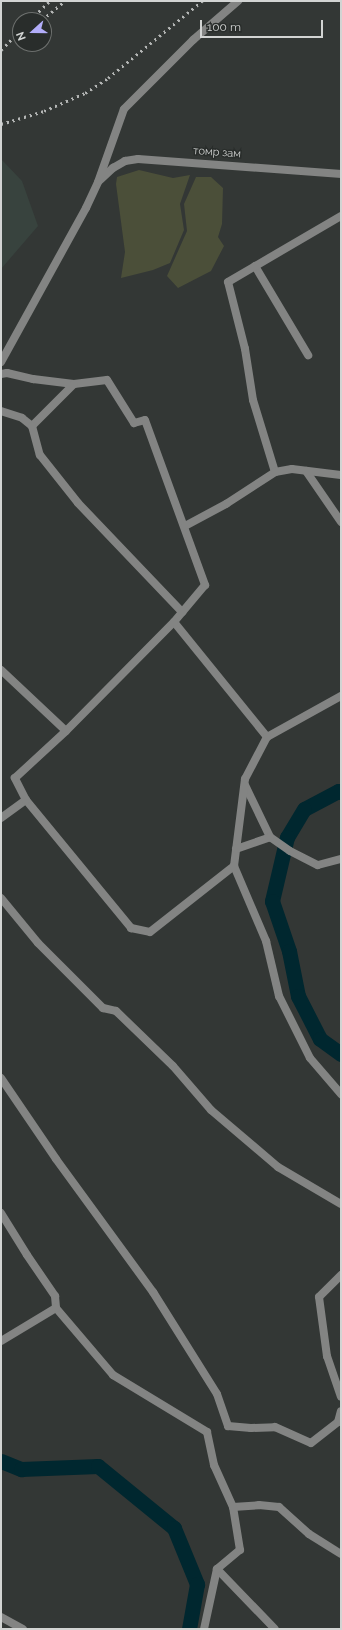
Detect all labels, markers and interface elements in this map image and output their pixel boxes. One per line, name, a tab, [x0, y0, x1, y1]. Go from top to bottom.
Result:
north arrow	[12, 12, 52, 52]
scale bar	[202, 12, 325, 38]
text: 100 m	[207, 20, 241, 34]
text: N	[14, 30, 29, 42]
street label: томр зам	[193, 145, 241, 161]

